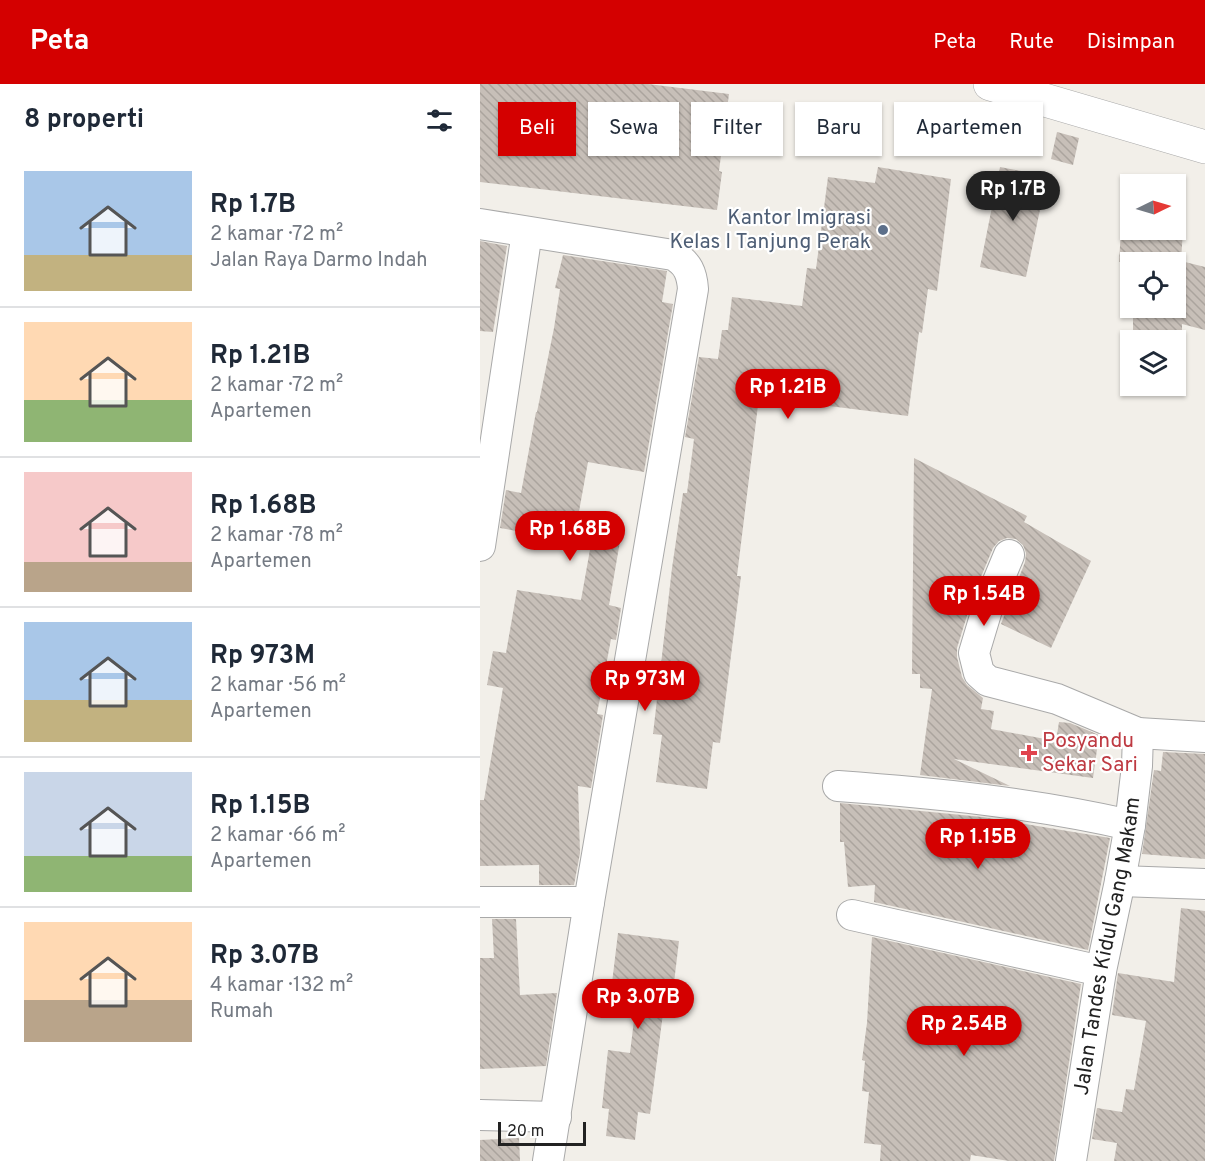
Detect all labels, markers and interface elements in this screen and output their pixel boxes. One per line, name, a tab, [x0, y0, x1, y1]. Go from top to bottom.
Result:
text: Peta	[30, 24, 89, 60]
text: Peta	[933, 29, 976, 56]
text: Rute	[1009, 29, 1054, 56]
text: Disimpan	[1087, 29, 1175, 56]
chip: Beli	[498, 102, 576, 156]
chip: Sewa	[588, 102, 679, 156]
chip: Filter	[691, 102, 783, 156]
chip: Baru	[795, 102, 882, 156]
chip: Apartemen	[894, 102, 1043, 156]
text: 8 properti	[24, 104, 144, 137]
icon: filters	[423, 104, 456, 137]
pin: Rp 1.7B	[958, 171, 1068, 222]
north arrow	[1120, 174, 1186, 240]
map controls	[1120, 174, 1186, 396]
text: Rp 1.7B	[980, 177, 1046, 203]
text: Rp 1.7B	[210, 189, 296, 222]
icon: home	[72, 195, 144, 267]
place label: Kantor Imigrasi Kelas I Tanjung Perak	[669, 205, 871, 256]
text: 2 kamar · 72 m²	[210, 222, 343, 248]
marker: Kantor Imigrasi Kelas I Tanjung Perak	[876, 223, 890, 237]
text: Jalan Raya Darmo Indah	[210, 248, 427, 274]
button: locate	[1120, 252, 1186, 318]
button: layers	[1120, 330, 1186, 396]
text: Rp 1.21B	[210, 340, 310, 373]
icon: home	[72, 346, 144, 418]
pin: Rp 1.21B	[726, 369, 850, 420]
text: 2 kamar · 72 m²	[210, 373, 343, 399]
text: Rp 1.21B	[749, 375, 827, 401]
text: Apartemen	[210, 399, 312, 425]
text: Rp 1.68B	[210, 490, 316, 523]
icon: home	[72, 496, 144, 568]
pin: Rp 1.68B	[508, 511, 632, 562]
text: Rp 1.68B	[529, 517, 611, 543]
text: 2 kamar · 78 m²	[210, 523, 343, 549]
text: Apartemen	[210, 549, 312, 575]
pin: Rp 1.54B	[922, 576, 1046, 627]
text: Rp 1.54B	[943, 582, 1025, 608]
text: Rp 973M	[210, 640, 315, 673]
icon: home	[72, 646, 144, 718]
pin: Rp 973M	[590, 661, 700, 712]
text: Rp 973M	[605, 667, 685, 693]
text: 2 kamar · 56 m²	[210, 673, 346, 699]
text: Apartemen	[210, 699, 312, 725]
place label: Posyandu Sekar Sari	[1042, 728, 1138, 779]
marker: Posyandu Sekar Sari	[1020, 744, 1038, 762]
text: Rp 1.15B	[210, 790, 311, 823]
icon: home	[72, 796, 144, 868]
street label: Jalan Tandes Kidul Gang Makam	[1068, 796, 1147, 1097]
pin: Rp 1.15B	[916, 819, 1040, 870]
text: 2 kamar · 66 m²	[210, 823, 346, 849]
text: Rp 1.15B	[939, 825, 1017, 851]
text: Apartemen	[210, 849, 312, 875]
text: Rp 3.07B	[210, 940, 319, 973]
icon: home	[72, 946, 144, 1018]
text: 4 kamar · 132 m²	[210, 973, 353, 999]
pin: Rp 3.07B	[576, 979, 700, 1030]
text: Rp 3.07B	[596, 985, 680, 1011]
text: Rumah	[210, 999, 273, 1025]
pin: Rp 2.54B	[902, 1006, 1026, 1057]
text: Rp 2.54B	[921, 1012, 1007, 1038]
scale bar	[498, 1119, 586, 1146]
text: 20 m	[507, 1122, 544, 1142]

